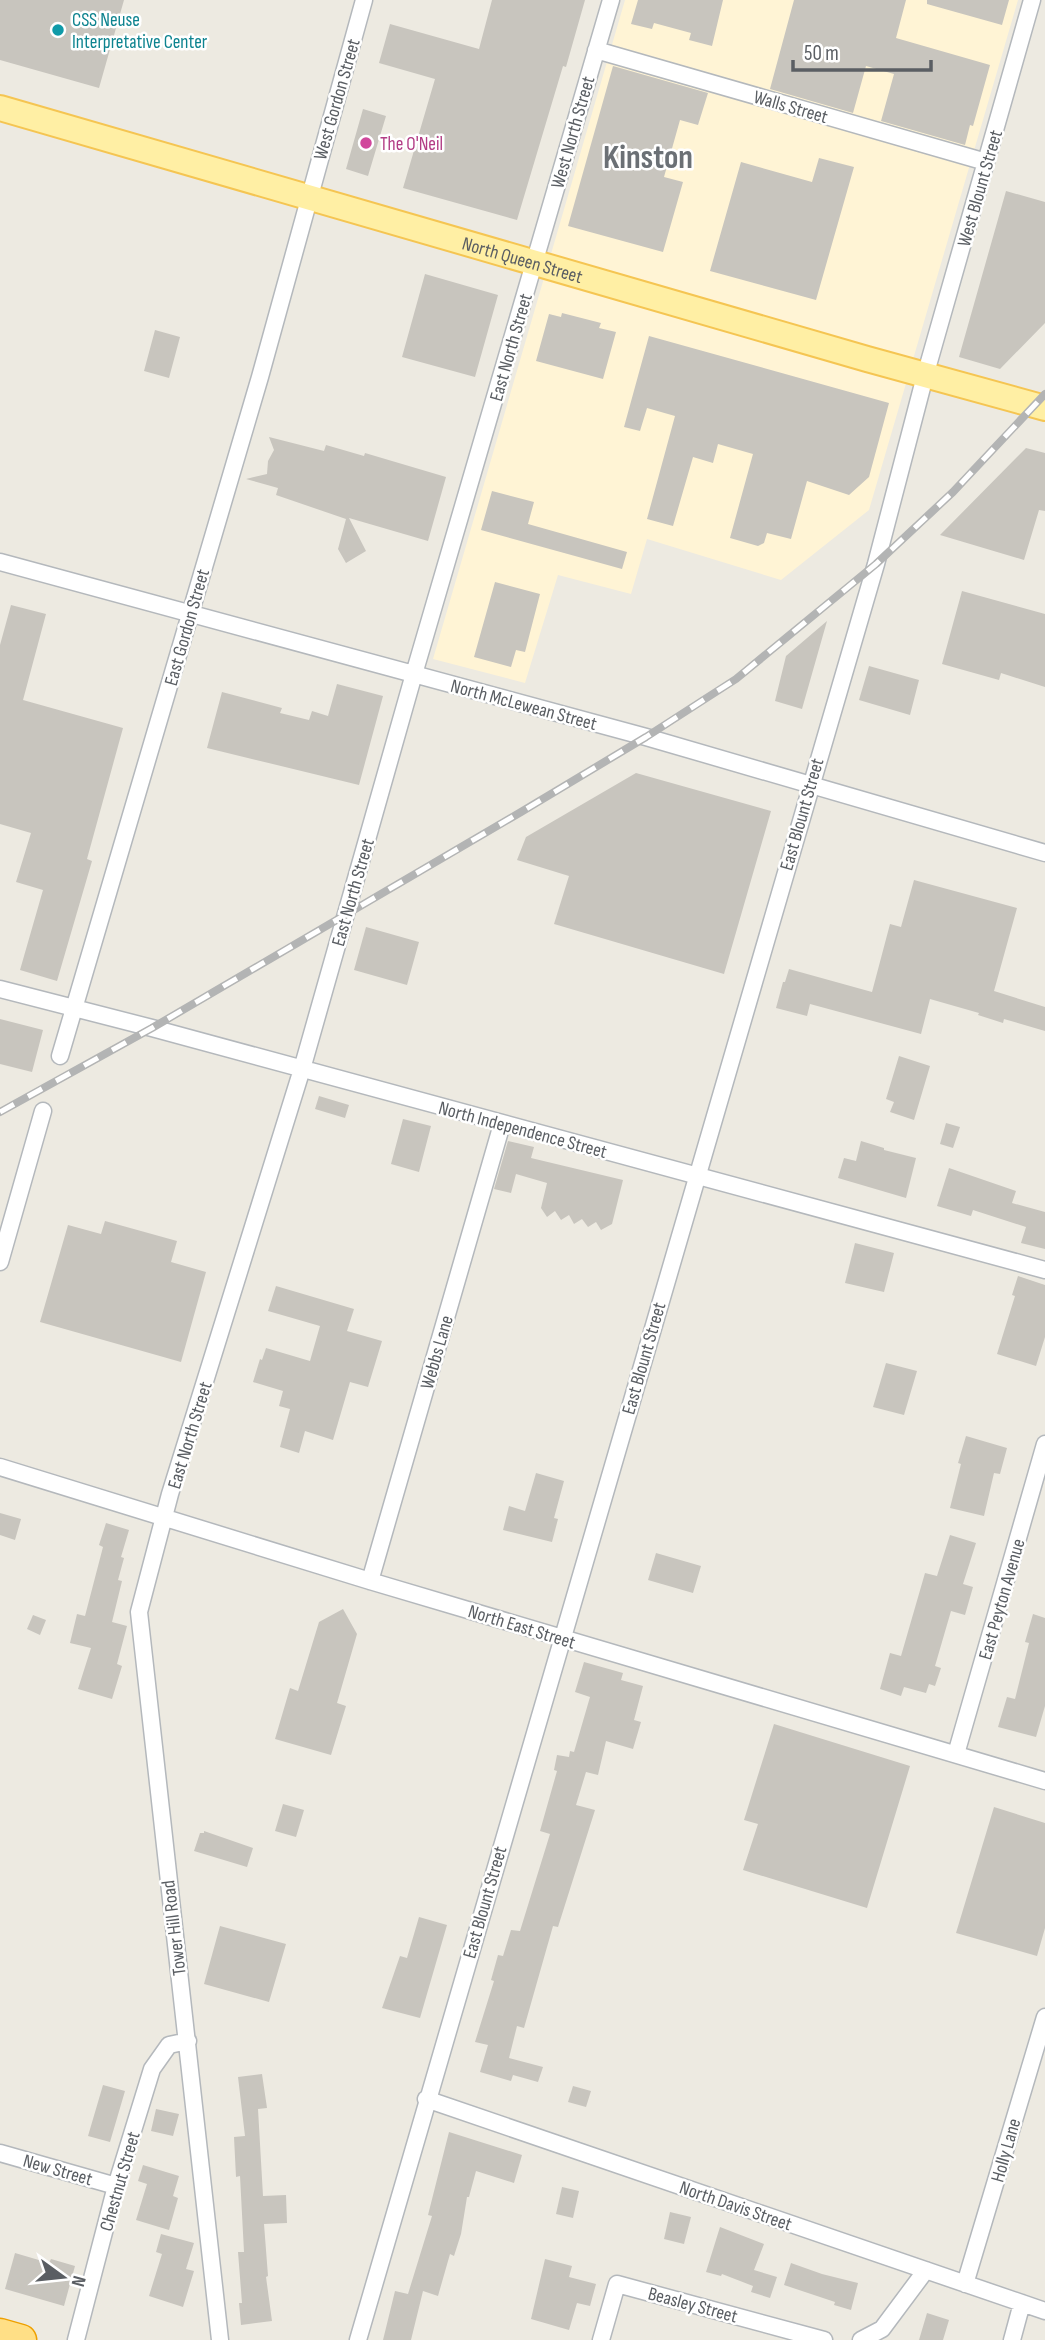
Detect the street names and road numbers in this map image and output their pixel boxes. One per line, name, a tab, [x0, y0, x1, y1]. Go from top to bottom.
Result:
street label: West Gordon Street	[309, 36, 366, 163]
street label: West North Street	[546, 73, 600, 191]
street label: Walls Street	[751, 86, 831, 129]
street label: West Blount Street	[953, 127, 1008, 249]
street label: North Queen Street	[459, 232, 585, 289]
street label: East North Street	[485, 291, 538, 404]
street label: East Gordon Street	[160, 566, 215, 688]
street label: North McLewean Street	[448, 675, 599, 736]
street label: East Blount Street	[775, 756, 829, 873]
street label: East North Street	[327, 836, 380, 949]
street label: North Independence Street	[436, 1097, 609, 1164]
street label: East Blount Street	[617, 1300, 671, 1417]
street label: Webbs Lane	[416, 1313, 459, 1392]
street label: East North Street	[163, 1379, 218, 1492]
street label: East Peyton Avenue	[974, 1536, 1031, 1662]
street label: North East Street	[465, 1600, 578, 1655]
street label: East Blount Street	[458, 1844, 512, 1961]
street label: Tower Hill Road	[157, 1879, 192, 1977]
street label: Holly Lane	[986, 2116, 1026, 2185]
street label: Chestnut Street	[95, 2129, 146, 2234]
street label: New Street	[20, 2150, 95, 2191]
street label: North Davis Street	[676, 2176, 795, 2236]
street label: Beasley Street	[645, 2282, 740, 2328]

